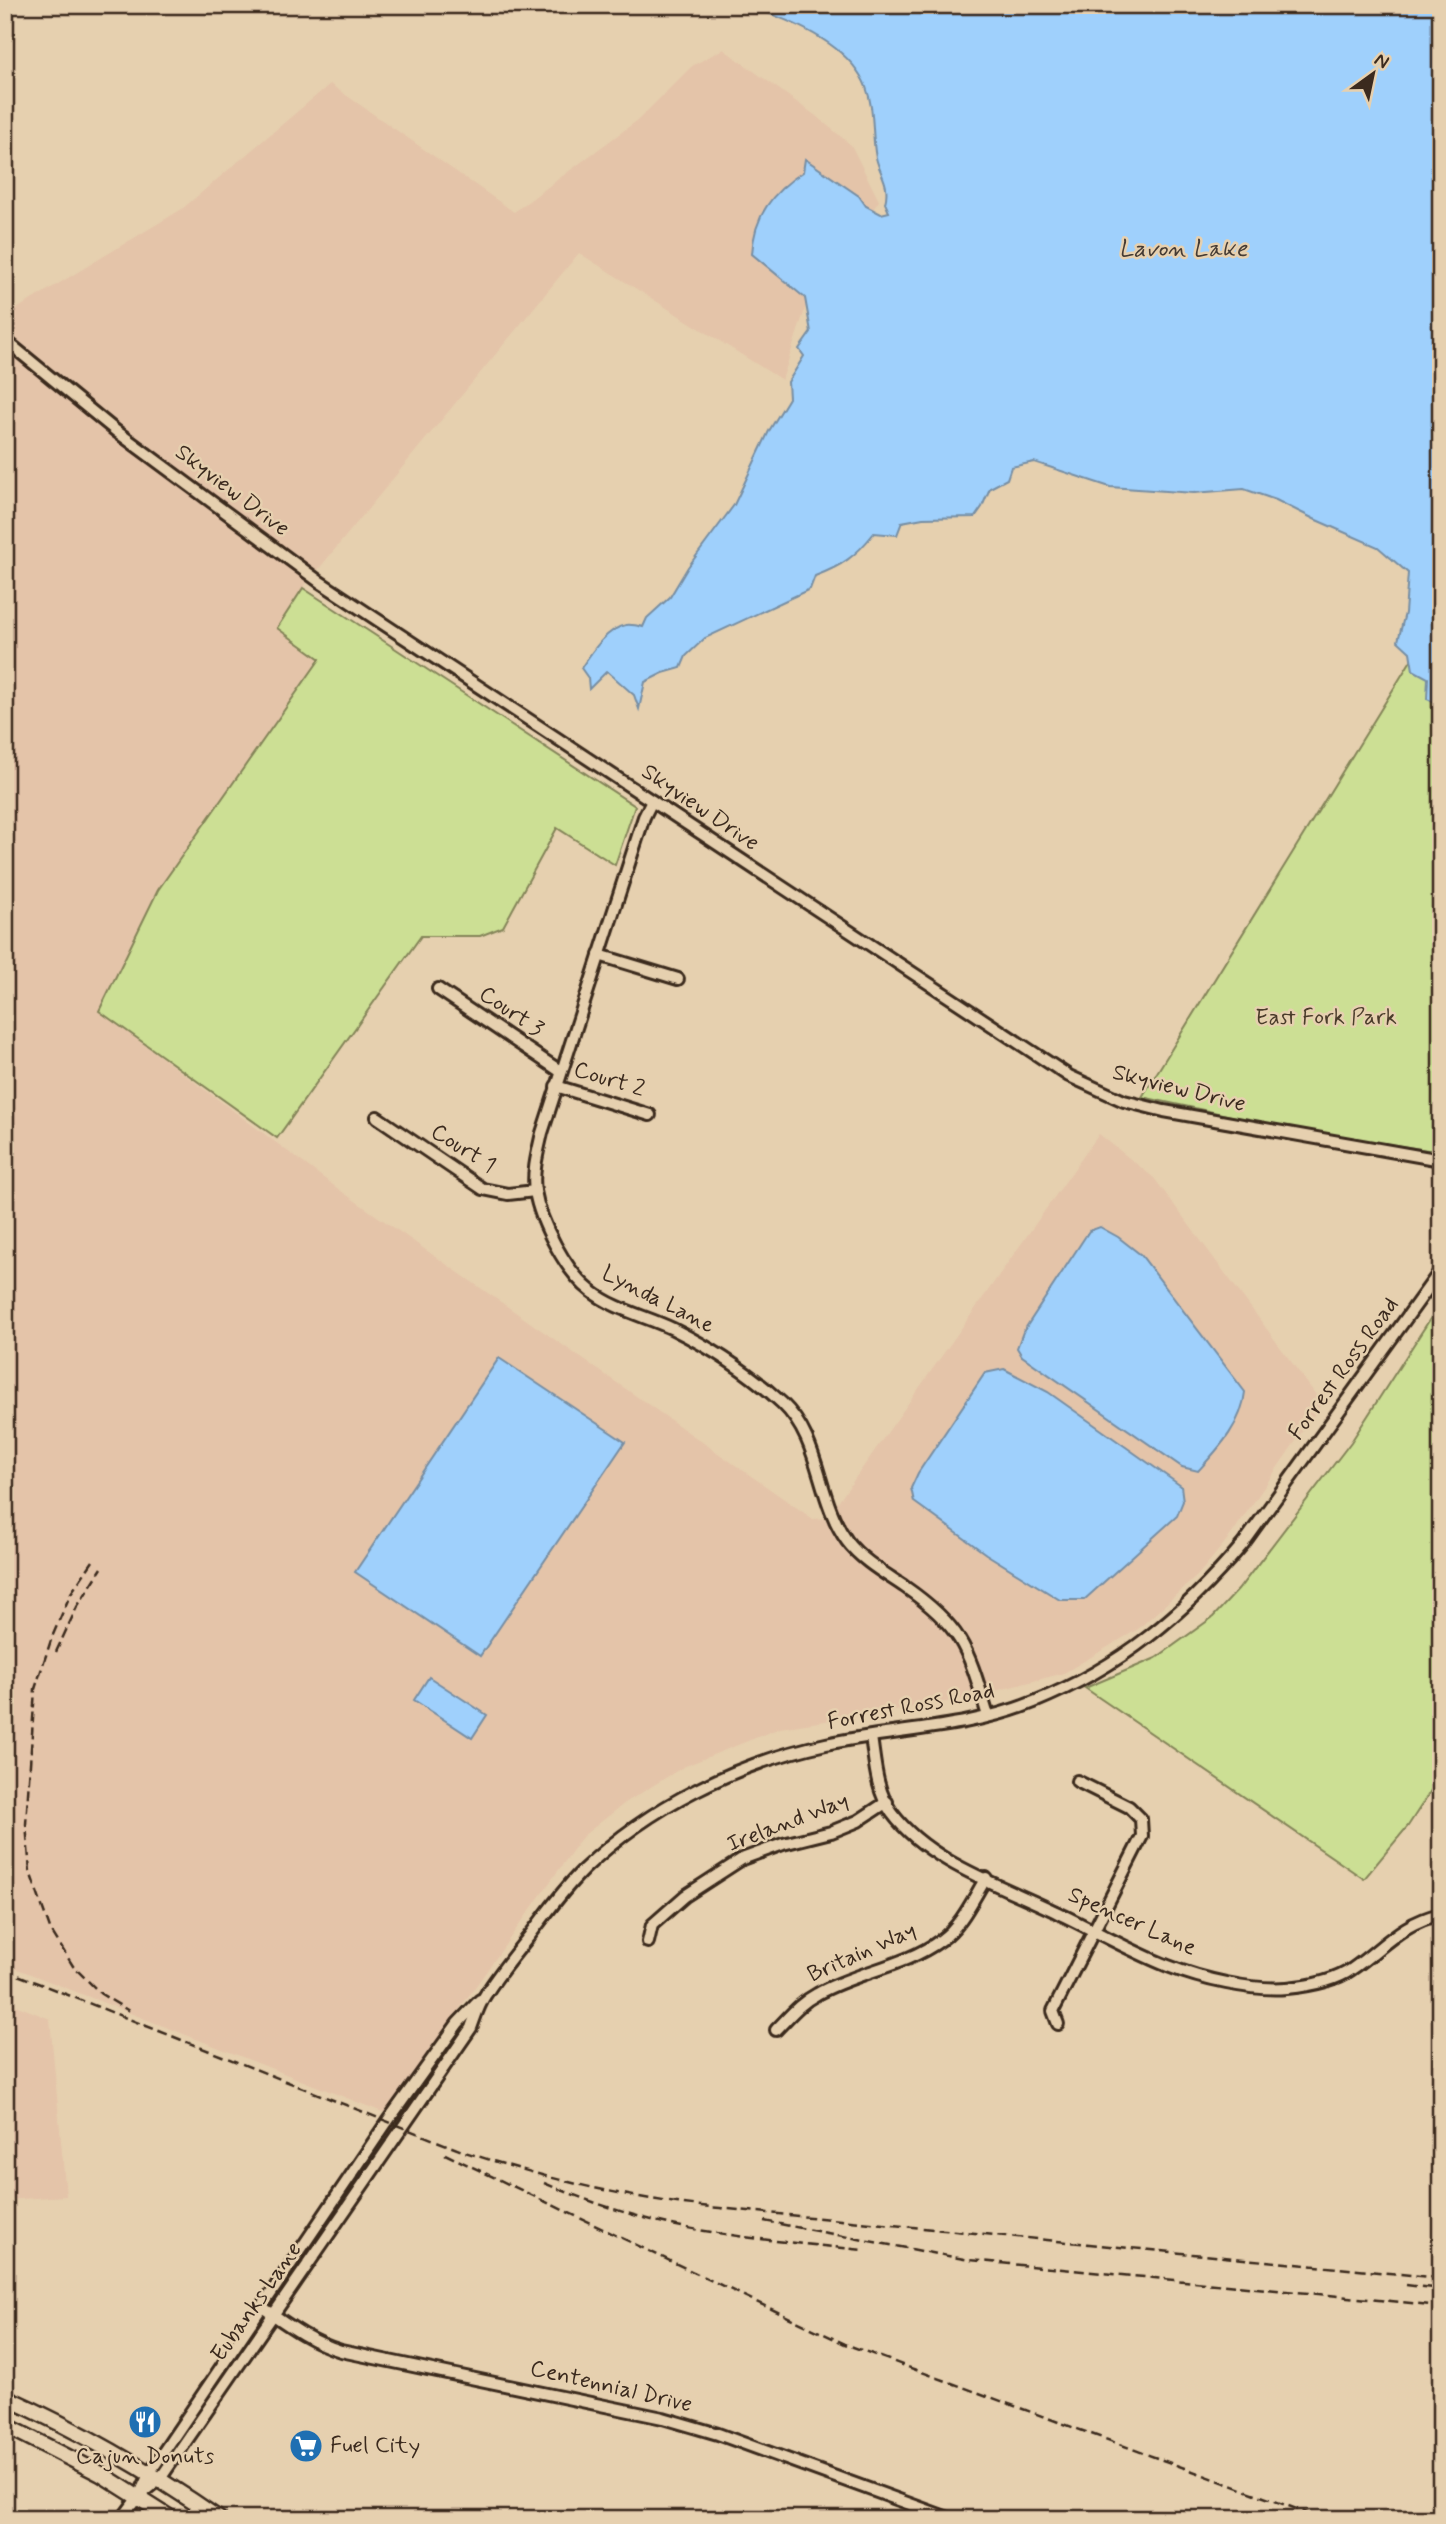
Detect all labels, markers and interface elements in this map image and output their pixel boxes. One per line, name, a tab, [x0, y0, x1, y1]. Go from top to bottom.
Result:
north arrow	[1338, 38, 1408, 108]
text: N	[1369, 47, 1394, 75]
water label: Lavon Lake	[1119, 234, 1248, 265]
street label: Skyview Drive	[169, 438, 295, 544]
street label: Skyview Drive	[635, 757, 765, 859]
street label: Court 3	[473, 979, 549, 1045]
park label: East Fork Park	[1255, 1003, 1397, 1033]
street label: Court 2	[570, 1055, 648, 1105]
street label: Skyview Drive	[1109, 1058, 1249, 1120]
street label: Court 1	[425, 1117, 501, 1181]
street label: Lynda Lane	[596, 1259, 720, 1341]
street label: Forrest Ross Road	[1282, 1292, 1406, 1446]
street label: Forrest Ross Road	[825, 1676, 997, 1738]
street label: Ireland Way	[723, 1786, 853, 1860]
street label: Spencer Lane	[1063, 1880, 1201, 1964]
street label: Britain Way	[803, 1916, 921, 1990]
street label: Eubanks Lane	[205, 2236, 309, 2368]
street label: Centennial Drive	[527, 2354, 695, 2420]
restaurant icon: Cajun Donuts	[126, 2403, 164, 2441]
supermarket icon: Fuel City	[287, 2427, 325, 2465]
place label: Fuel City	[330, 2431, 420, 2461]
place label: Cajun Donuts	[76, 2442, 214, 2472]

